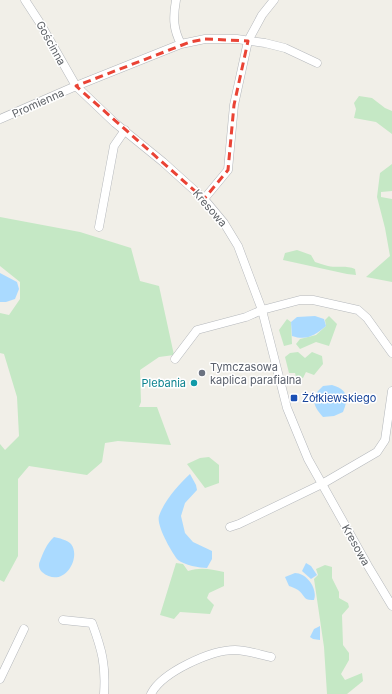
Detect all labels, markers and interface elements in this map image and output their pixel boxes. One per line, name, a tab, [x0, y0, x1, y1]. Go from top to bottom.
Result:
street label: Gościnna	[33, 18, 69, 68]
street label: Promienna	[10, 85, 66, 121]
street label: Kresowa	[190, 186, 230, 230]
place label: Tymczasowa kaplica parafialna	[210, 360, 302, 387]
marker: Tymczasowa kaplica parafialna	[197, 368, 207, 378]
place label: Plebania	[142, 376, 186, 390]
marker: Plebania	[189, 378, 199, 388]
place label: Żółkiewskiego	[302, 391, 377, 405]
marker: Żółkiewskiego	[289, 393, 299, 403]
street label: Kresowa	[339, 522, 373, 568]

